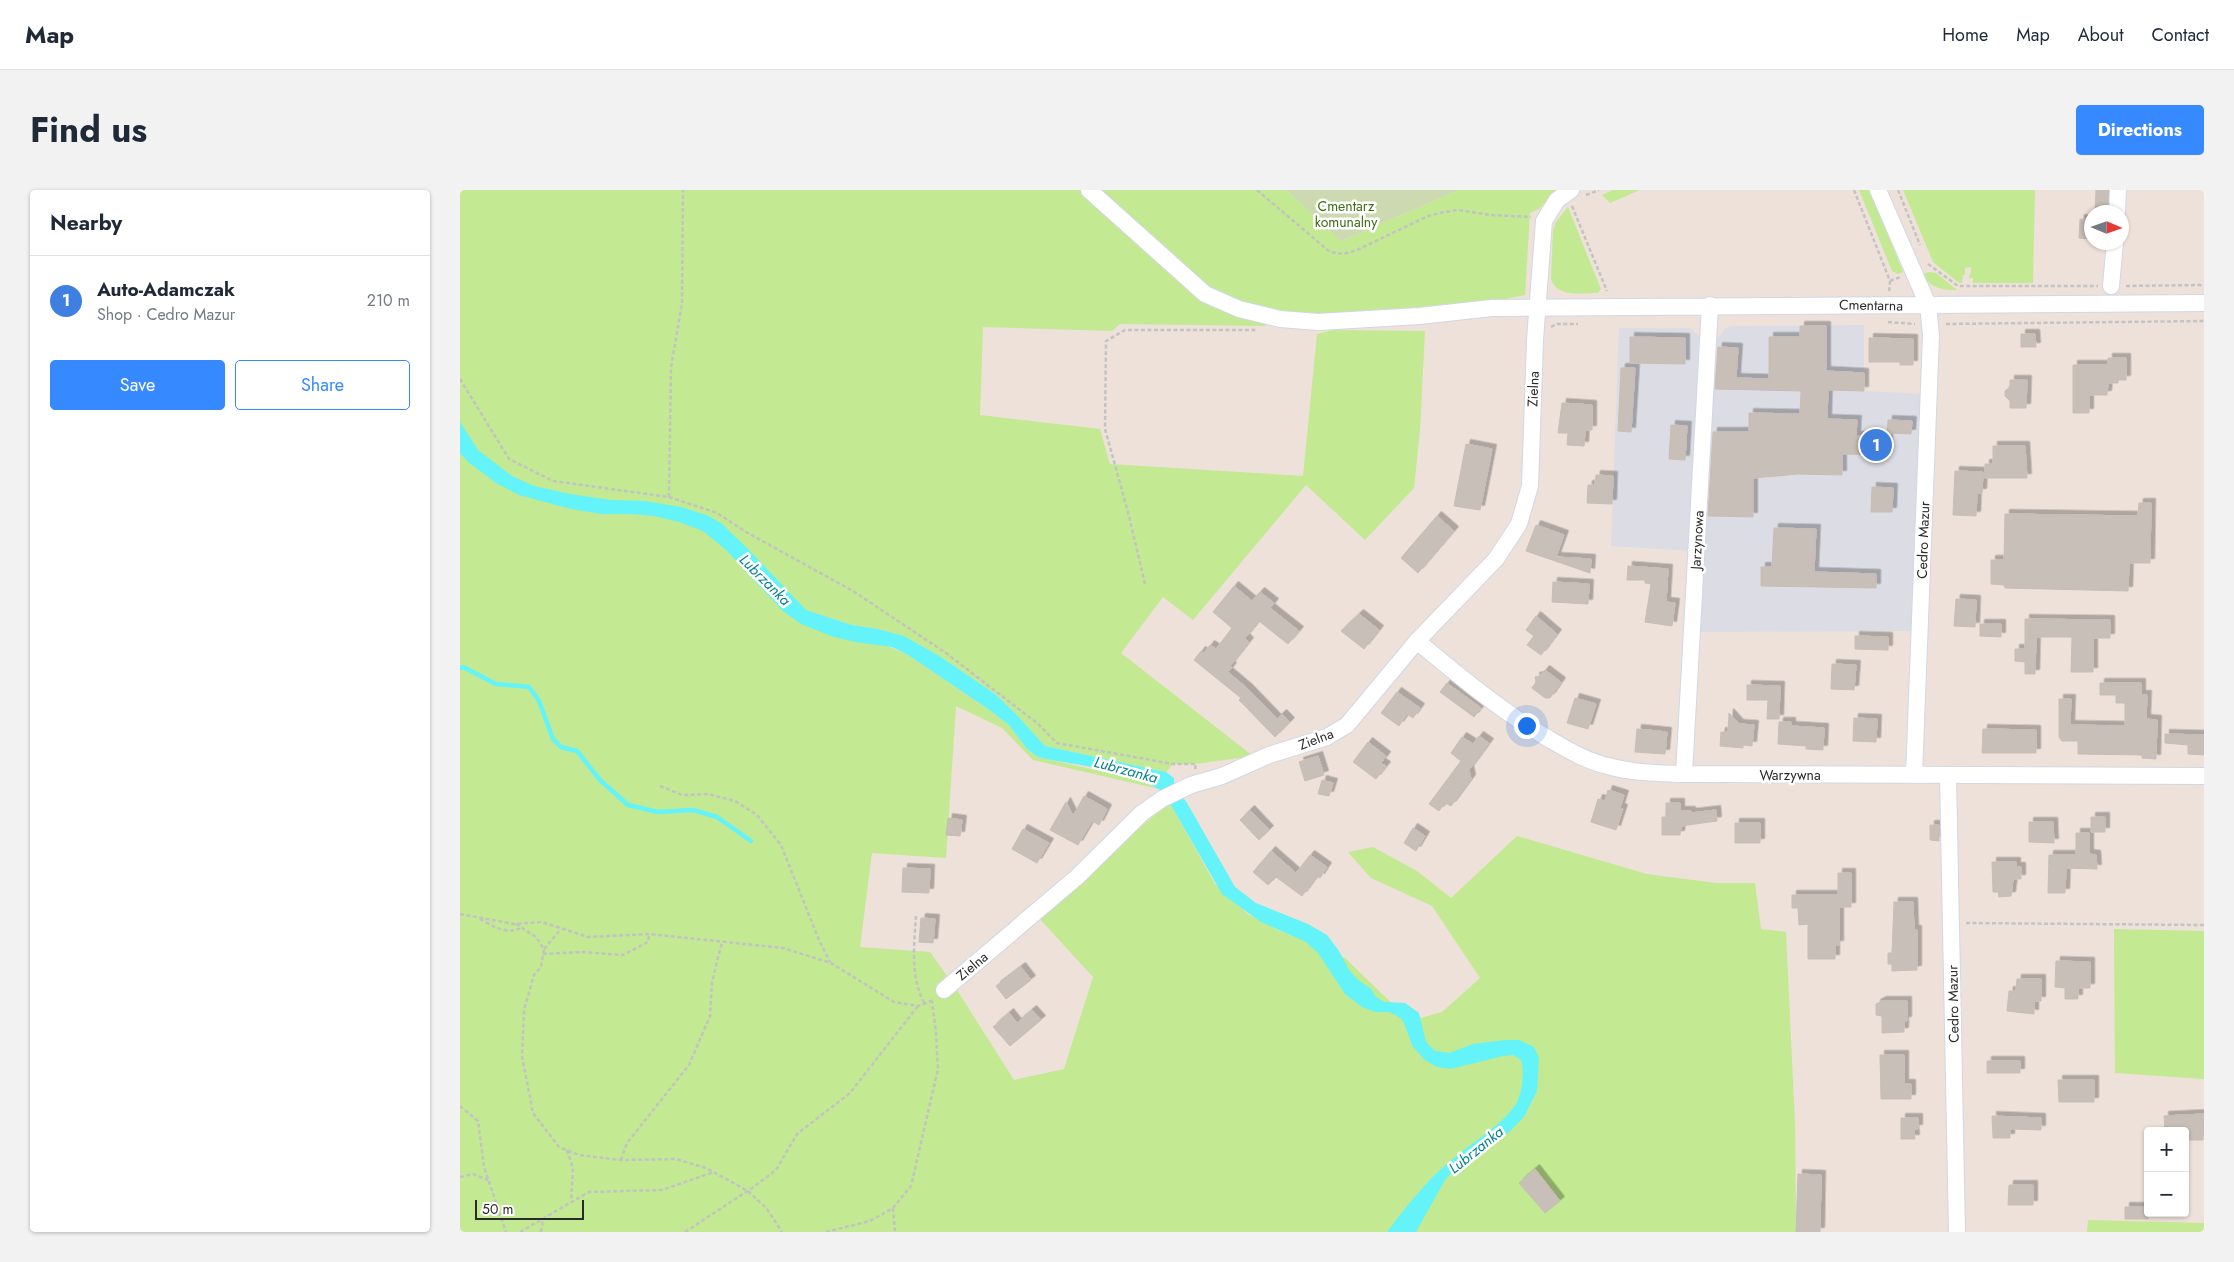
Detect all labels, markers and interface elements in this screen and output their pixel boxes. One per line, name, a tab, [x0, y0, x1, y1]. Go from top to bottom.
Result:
text: Map	[25, 17, 74, 52]
text: Home	[1942, 22, 1988, 48]
text: Map	[2016, 22, 2050, 48]
text: About	[2078, 22, 2123, 48]
text: Contact	[2151, 22, 2209, 48]
text: Find us	[30, 105, 147, 155]
button: Directions	[2076, 105, 2204, 155]
park label: Cmentarz komunalny	[1315, 196, 1378, 232]
north arrow	[2084, 205, 2129, 250]
text: Nearby	[50, 208, 122, 238]
text: Auto-Adamczak	[97, 276, 235, 303]
text: 1	[62, 289, 70, 312]
text: 210 m	[367, 289, 410, 312]
street label: Cmentarna	[1839, 294, 1903, 316]
text: Shop · Cedro Mazur	[97, 303, 235, 326]
button: Save	[50, 360, 225, 410]
button: Share	[235, 360, 410, 410]
street label: Zielna	[1522, 371, 1544, 407]
pin: 1	[1860, 426, 1892, 464]
street label: Cedro Mazur	[1912, 501, 1934, 579]
street label: Jarzynowa	[1685, 510, 1709, 572]
water label: Lubrzanka	[734, 549, 796, 611]
your location	[1514, 713, 1540, 739]
street label: Zielna	[1296, 723, 1336, 755]
water label: Lubrzanka	[1092, 751, 1161, 789]
street label: Warzywna	[1759, 765, 1821, 785]
street label: Zielna	[952, 947, 992, 985]
street label: Cedro Mazur	[1942, 965, 1964, 1043]
water label: Lubrzanka	[1444, 1121, 1509, 1179]
map controls	[2144, 1127, 2189, 1217]
button: +	[2144, 1127, 2189, 1172]
button: −	[2144, 1172, 2189, 1217]
scale bar	[475, 1197, 584, 1220]
text: 50 m	[482, 1199, 513, 1219]

